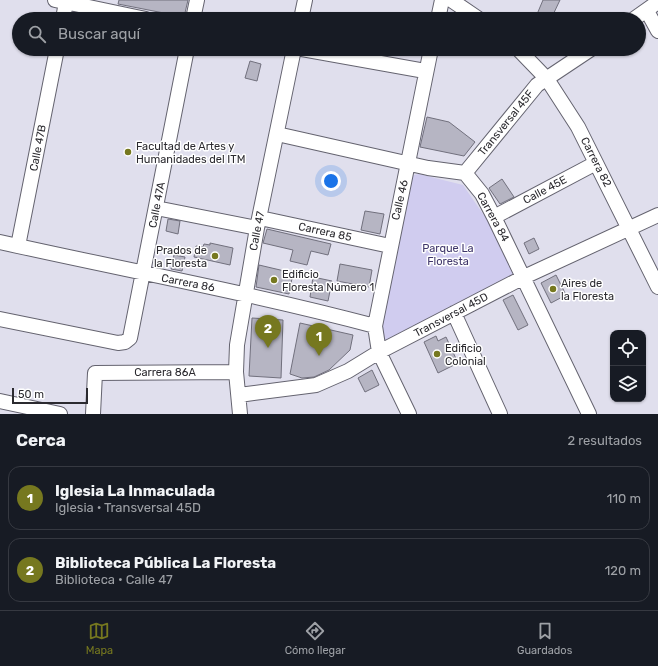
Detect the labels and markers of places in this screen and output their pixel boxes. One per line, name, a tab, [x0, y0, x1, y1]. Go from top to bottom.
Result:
place label: Facultad de Artes y Humanidades del ITM	[136, 140, 245, 166]
marker: Facultad de Artes y Humanidades del ITM	[123, 147, 133, 157]
place label: Prados de la Floresta	[154, 244, 207, 270]
marker: Prados de la Floresta	[210, 251, 220, 261]
place label: Edificio Floresta Número 1	[282, 268, 374, 294]
marker: Edificio Floresta Número 1	[269, 275, 279, 285]
place label: Aires de la Floresta	[561, 277, 614, 303]
marker: Aires de la Floresta	[548, 284, 558, 294]
pin: 2	[255, 315, 281, 348]
pin: 1	[306, 323, 332, 356]
place label: Edificio Colonial	[445, 342, 486, 368]
marker: Edificio Colonial	[432, 349, 442, 359]

